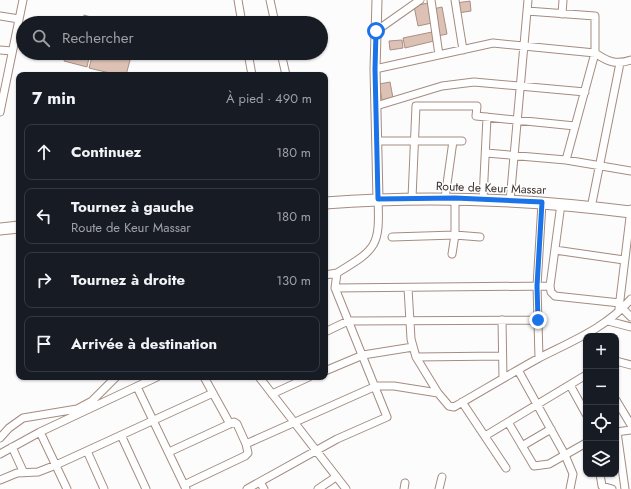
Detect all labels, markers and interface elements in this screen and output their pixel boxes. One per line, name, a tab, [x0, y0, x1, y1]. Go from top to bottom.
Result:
search box	[16, 16, 328, 60]
route start	[367, 22, 385, 40]
icon: search	[30, 27, 52, 49]
text: Rechercher	[62, 27, 134, 49]
text: 7 min	[32, 86, 76, 110]
text: À pied · 490 m	[226, 89, 312, 108]
icon: ahead	[33, 141, 55, 163]
text: Continuez	[71, 141, 141, 163]
text: 180 m	[276, 143, 311, 162]
street label: Route de Keur Massar	[435, 177, 547, 199]
text: Tournez à gauche	[71, 196, 194, 218]
icon: left	[33, 205, 55, 227]
text: 180 m	[276, 207, 311, 226]
text: Route de Keur Massar	[71, 218, 191, 237]
icon: right	[33, 269, 55, 291]
text: Tournez à droite	[71, 269, 185, 291]
text: 130 m	[276, 271, 311, 290]
route end	[529, 311, 547, 329]
icon: arrive	[33, 333, 55, 355]
text: Arrivée à destination	[71, 333, 217, 355]
map controls	[583, 333, 619, 477]
button: +	[583, 333, 619, 369]
button: −	[583, 369, 619, 405]
button: locate	[583, 405, 619, 441]
button: layers	[583, 441, 619, 477]

